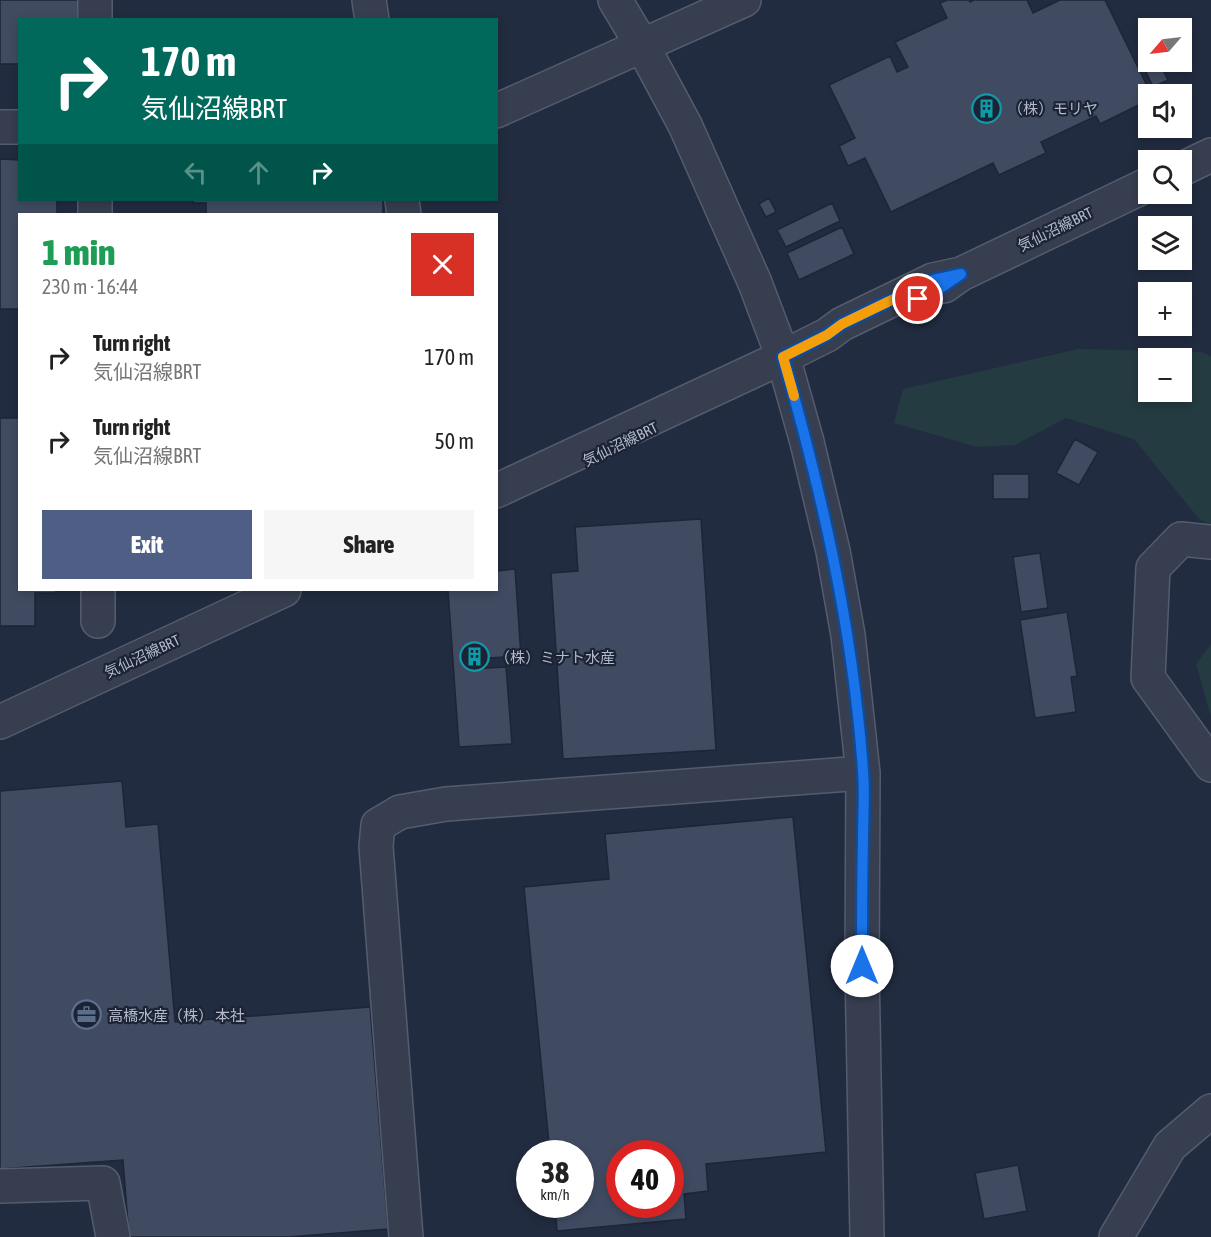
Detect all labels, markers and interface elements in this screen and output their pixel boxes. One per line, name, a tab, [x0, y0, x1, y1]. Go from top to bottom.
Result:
north arrow	[1138, 18, 1192, 72]
map controls	[1138, 18, 1192, 402]
text: 170 m	[141, 37, 236, 85]
icon: right	[42, 42, 120, 120]
button: sound	[1138, 84, 1192, 138]
building icon: （株）モリヤ	[971, 92, 1003, 124]
text: 気仙沼線BRT	[141, 93, 287, 124]
place label: （株）モリヤ	[1008, 100, 1098, 117]
button: search	[1138, 150, 1192, 204]
icon: left	[179, 156, 212, 189]
icon: ahead	[242, 156, 275, 189]
icon: right	[305, 156, 338, 189]
street label: 気仙沼線BRT	[1015, 203, 1096, 254]
button: layers	[1138, 216, 1192, 270]
text: 1 min	[42, 231, 116, 273]
button: close	[411, 233, 474, 296]
pin	[892, 273, 943, 324]
text: 230 m · 16:44	[42, 275, 138, 298]
icon: arrive	[901, 282, 934, 315]
button: +	[1138, 282, 1192, 336]
text: Turn right	[93, 330, 170, 356]
icon: right	[42, 341, 75, 374]
text: 170 m	[424, 344, 474, 370]
button: −	[1138, 348, 1192, 402]
text: 気仙沼線BRT	[93, 360, 201, 383]
text: Turn right	[93, 414, 170, 440]
street label: 気仙沼線BRT	[580, 418, 661, 469]
icon: right	[42, 425, 75, 458]
text: 50 m	[434, 428, 474, 454]
text: 気仙沼線BRT	[93, 444, 201, 467]
button: Exit	[42, 510, 252, 579]
button: Share	[264, 510, 474, 579]
street label: 気仙沼線BRT	[102, 631, 183, 681]
building icon: （株）ミナト水産	[458, 641, 490, 673]
place label: （株）ミナト水産	[495, 649, 615, 666]
position arrow	[830, 934, 894, 998]
office icon: 高橋水産（株） 本社	[71, 999, 103, 1031]
place label: 高橋水産（株） 本社	[108, 1007, 245, 1024]
speed limit sign: 40	[606, 1140, 684, 1218]
text: 38	[541, 1155, 569, 1189]
text: km/h	[540, 1186, 570, 1203]

